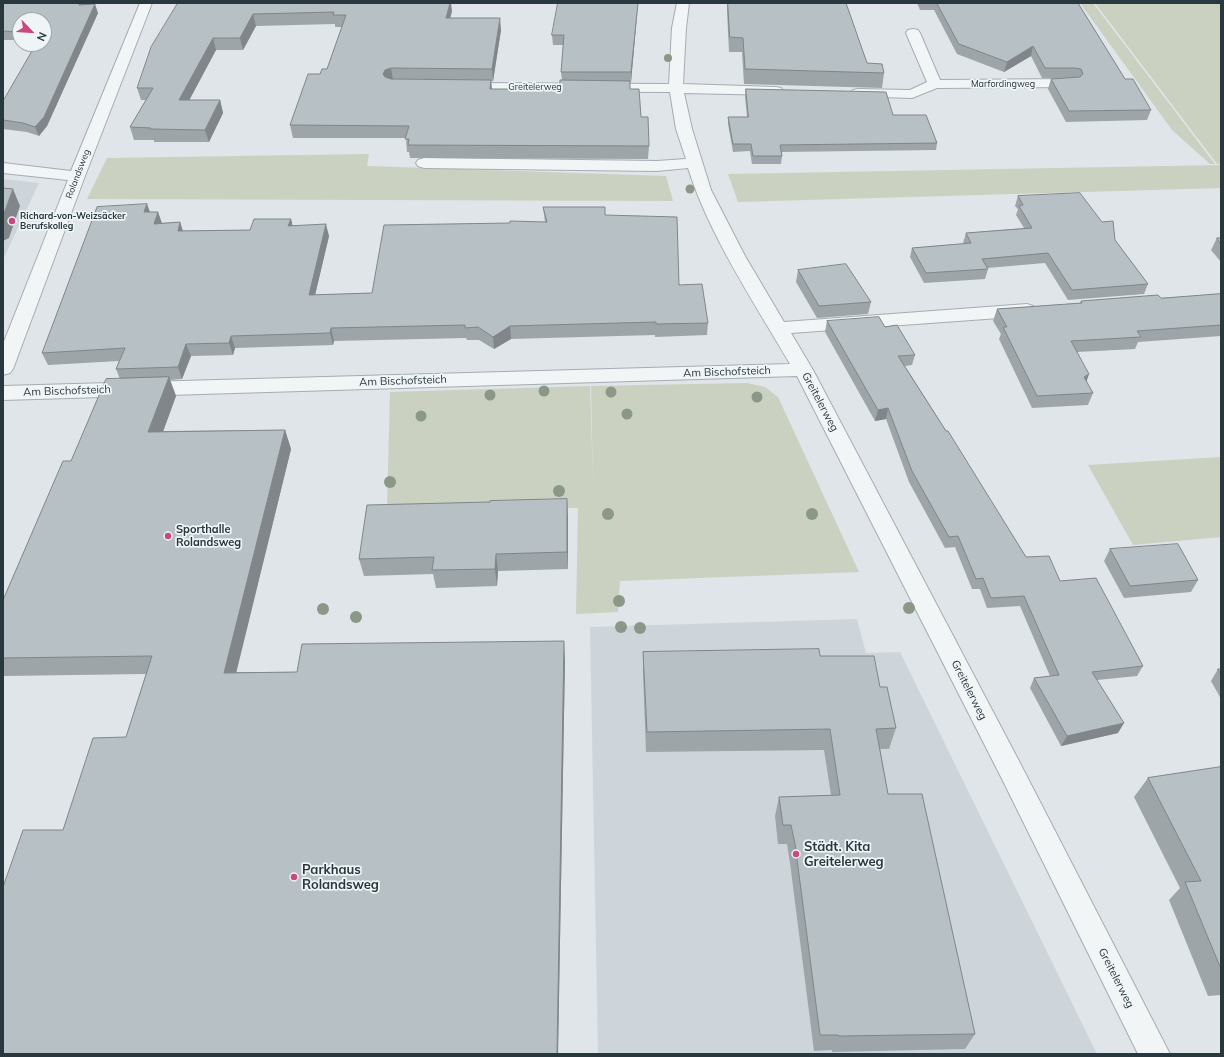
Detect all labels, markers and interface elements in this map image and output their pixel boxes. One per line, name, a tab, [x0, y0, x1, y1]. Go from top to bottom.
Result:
north arrow	[12, 12, 52, 52]
text: N	[34, 30, 50, 43]
street label: Marfordingweg	[971, 79, 1035, 89]
street label: Greitelerweg	[508, 82, 562, 92]
street label: Rolandsweg	[64, 148, 92, 200]
place label: Richard-von-Weizsäcker Berufskolleg	[20, 211, 126, 232]
marker: Richard-von-Weizsäcker Berufskolleg	[7, 216, 17, 226]
street label: Am Bischofsteich	[683, 364, 771, 380]
street label: Greitelerweg	[799, 370, 841, 434]
street label: Am Bischofsteich	[359, 373, 447, 389]
street label: Am Bischofsteich	[23, 383, 111, 399]
place label: Sporthalle Rolandsweg	[176, 523, 241, 549]
marker: Sporthalle Rolandsweg	[163, 531, 173, 541]
street label: Greitelerweg	[948, 658, 990, 722]
place label: Städt. Kita Greitelerweg	[804, 839, 884, 870]
marker: Städt. Kita Greitelerweg	[791, 849, 801, 859]
place label: Parkhaus Rolandsweg	[302, 862, 379, 893]
marker: Parkhaus Rolandsweg	[289, 872, 299, 882]
street label: Greitelerweg	[1095, 946, 1137, 1010]

